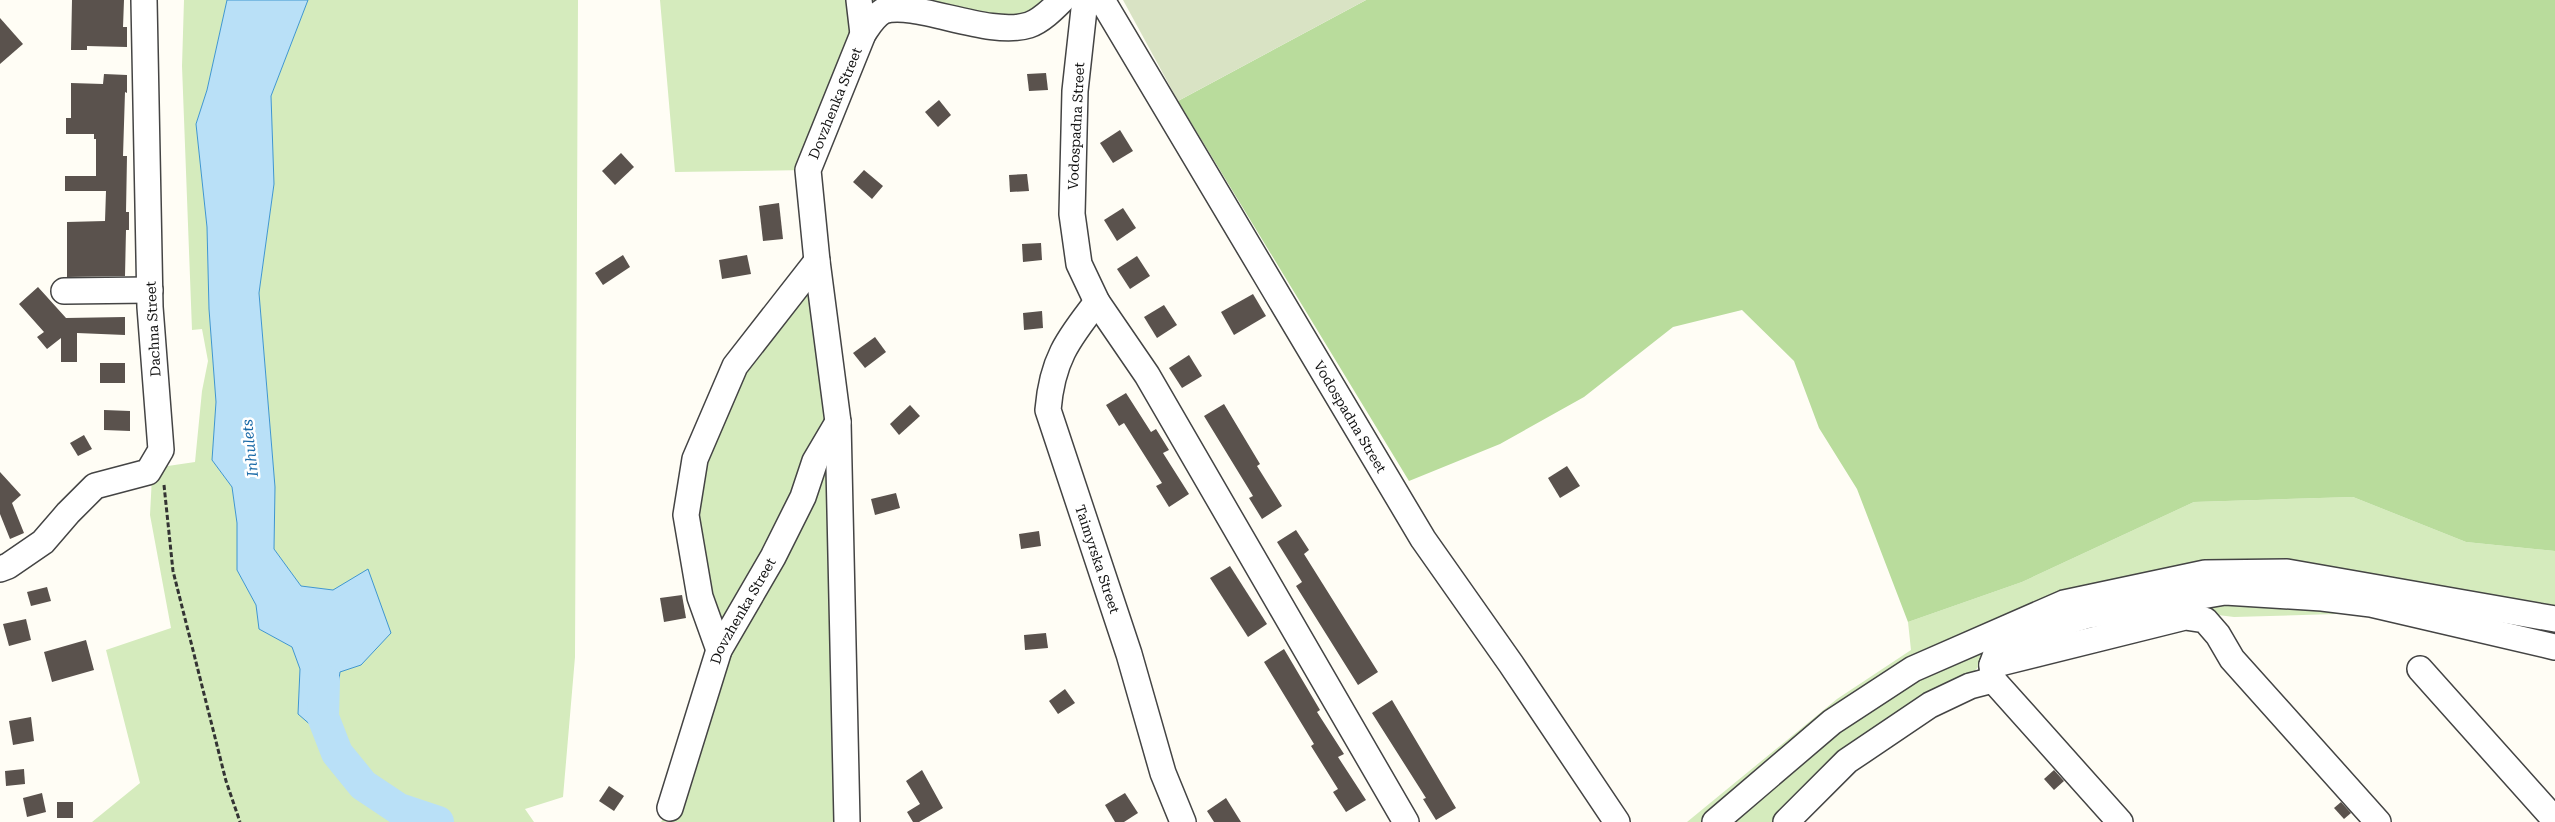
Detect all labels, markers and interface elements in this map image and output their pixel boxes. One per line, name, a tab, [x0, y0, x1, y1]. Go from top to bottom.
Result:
street label: Dovzhenka Street	[805, 45, 865, 161]
street label: Vodospadna Street	[1065, 62, 1087, 190]
street label: Dachna Street	[143, 281, 163, 377]
street label: Vodospadna Street	[1311, 358, 1390, 476]
water label: Inhulets	[238, 418, 262, 479]
street label: Taimyrska Street	[1072, 503, 1123, 615]
street label: Dovzhenka Street	[707, 555, 779, 666]

